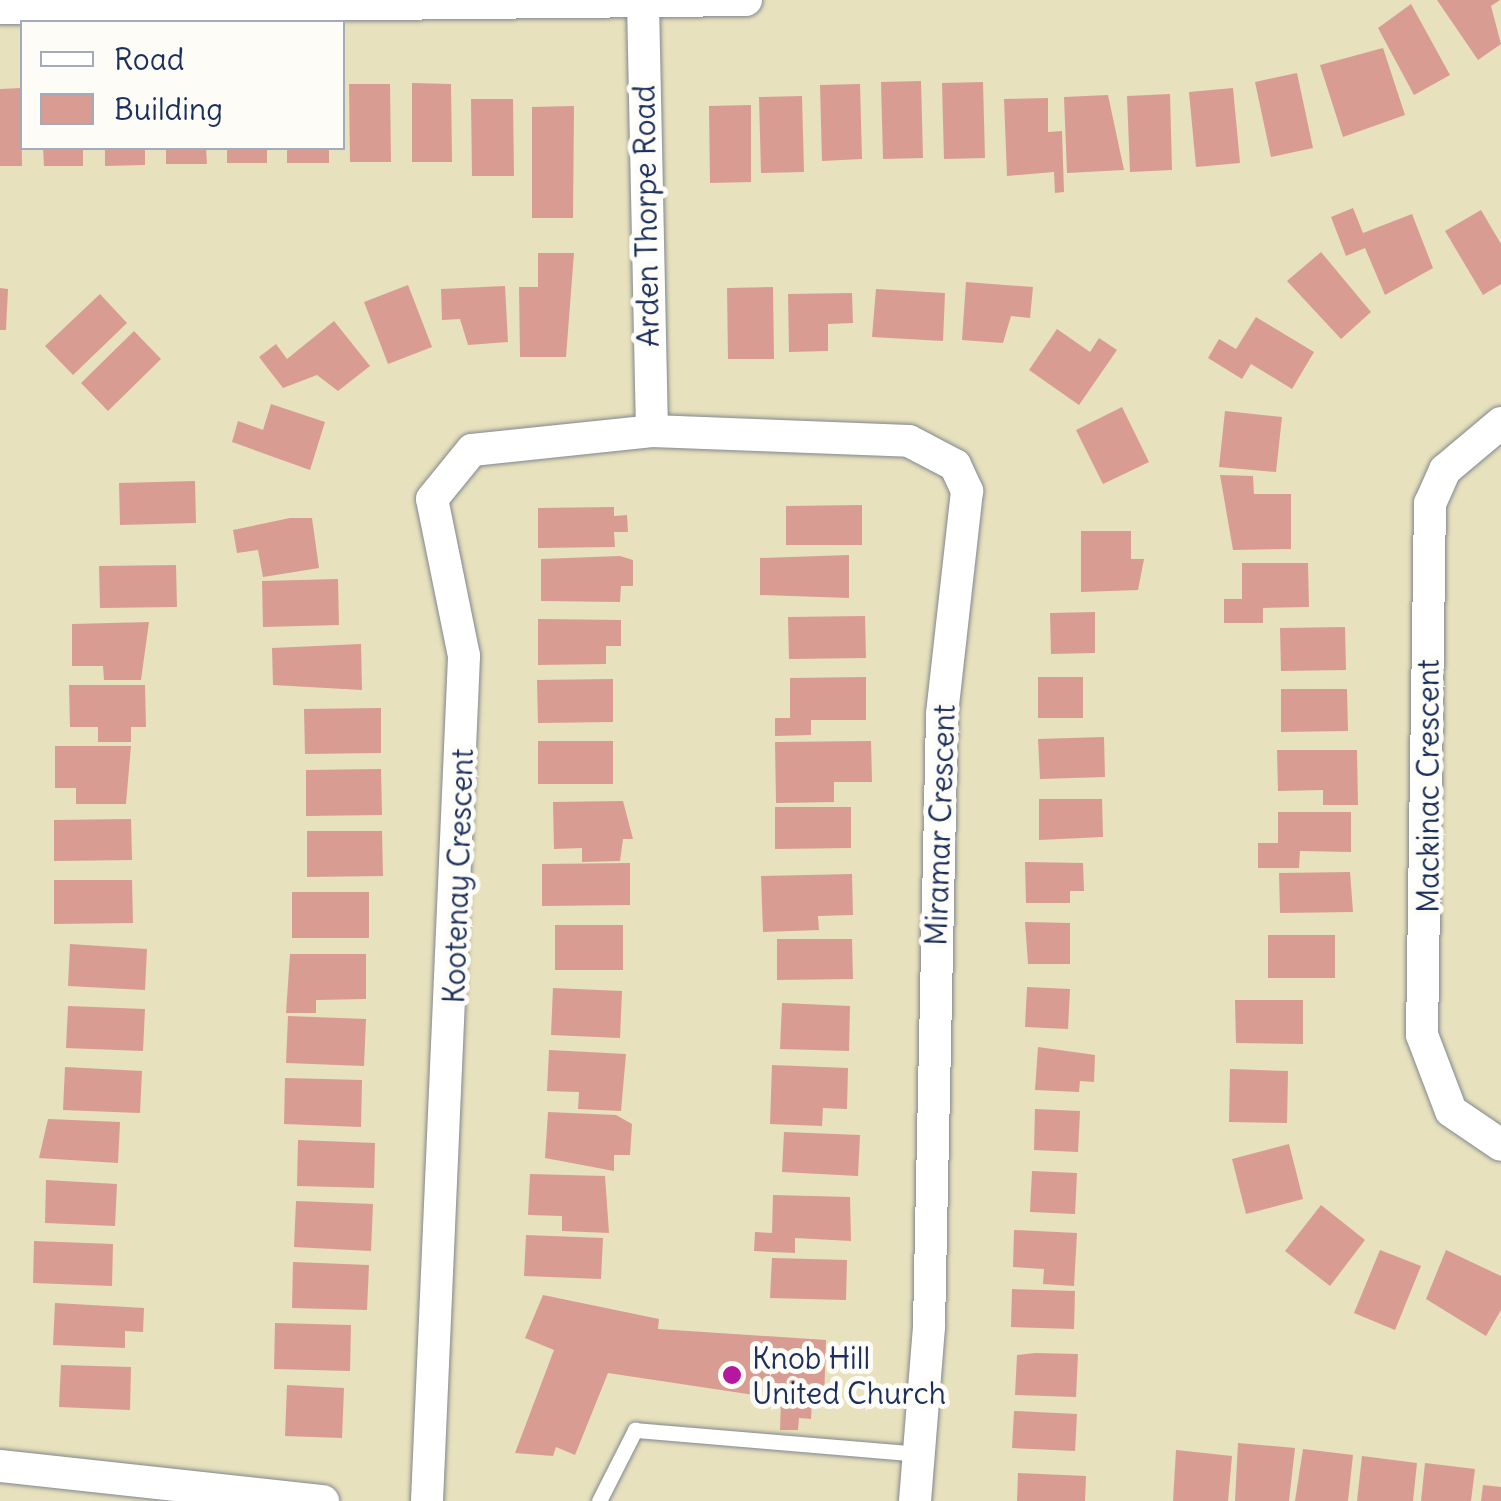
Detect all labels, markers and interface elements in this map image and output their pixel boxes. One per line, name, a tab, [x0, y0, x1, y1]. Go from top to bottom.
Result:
legend	[20, 20, 345, 150]
text: Road	[114, 40, 184, 78]
street label: Arden Thorpe Road	[626, 85, 666, 347]
text: Building	[114, 90, 223, 128]
street label: Mackinac Crescent	[1410, 659, 1446, 913]
street label: Miramar Crescent	[918, 704, 962, 946]
street label: Kootenay Crescent	[436, 748, 480, 1004]
place label: Knob Hill United Church	[752, 1340, 946, 1410]
marker: Knob Hill United Church	[721, 1364, 743, 1386]

